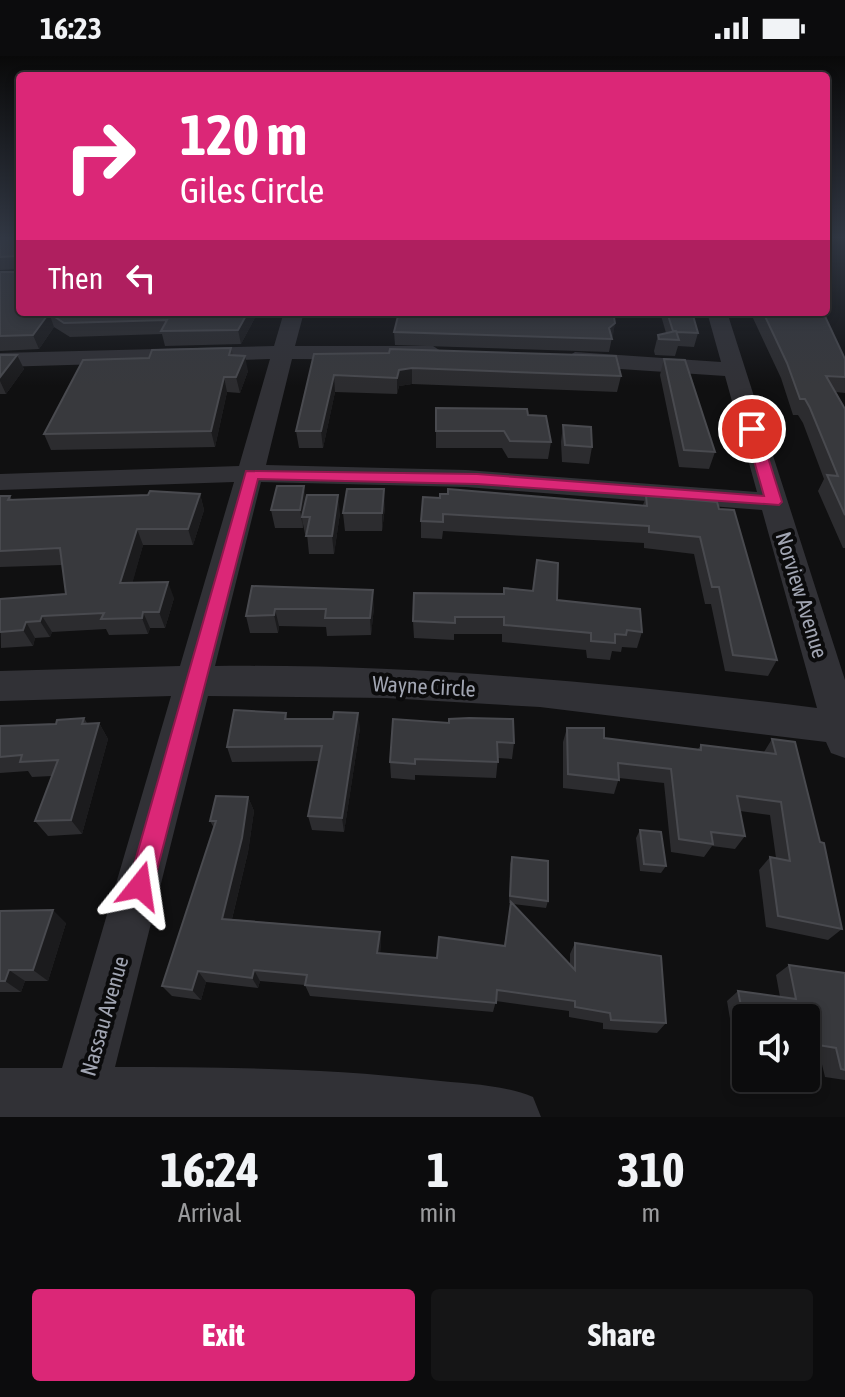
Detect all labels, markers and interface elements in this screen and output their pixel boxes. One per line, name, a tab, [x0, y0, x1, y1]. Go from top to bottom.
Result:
text: 16:23	[40, 11, 102, 45]
text: 120 m	[180, 103, 307, 167]
icon: right	[48, 104, 152, 208]
text: Giles Circle	[180, 169, 324, 211]
icon: left	[119, 256, 163, 300]
text: Then	[48, 261, 103, 295]
pin	[718, 395, 786, 463]
icon: arrive	[730, 407, 774, 451]
street label: Norview Avenue	[770, 529, 834, 661]
street label: Wayne Circle	[372, 670, 476, 702]
position arrow	[98, 844, 182, 928]
street label: Nassau Avenue	[74, 953, 134, 1079]
map controls	[732, 1004, 820, 1092]
button: sound	[732, 1004, 820, 1092]
text: 16:24	[160, 1142, 259, 1197]
text: 1	[427, 1142, 449, 1197]
text: 310	[617, 1142, 685, 1197]
text: Arrival	[178, 1198, 241, 1228]
text: min	[419, 1198, 457, 1228]
text: m	[641, 1198, 660, 1228]
button: Exit	[32, 1289, 415, 1381]
button: Share	[431, 1289, 813, 1381]

